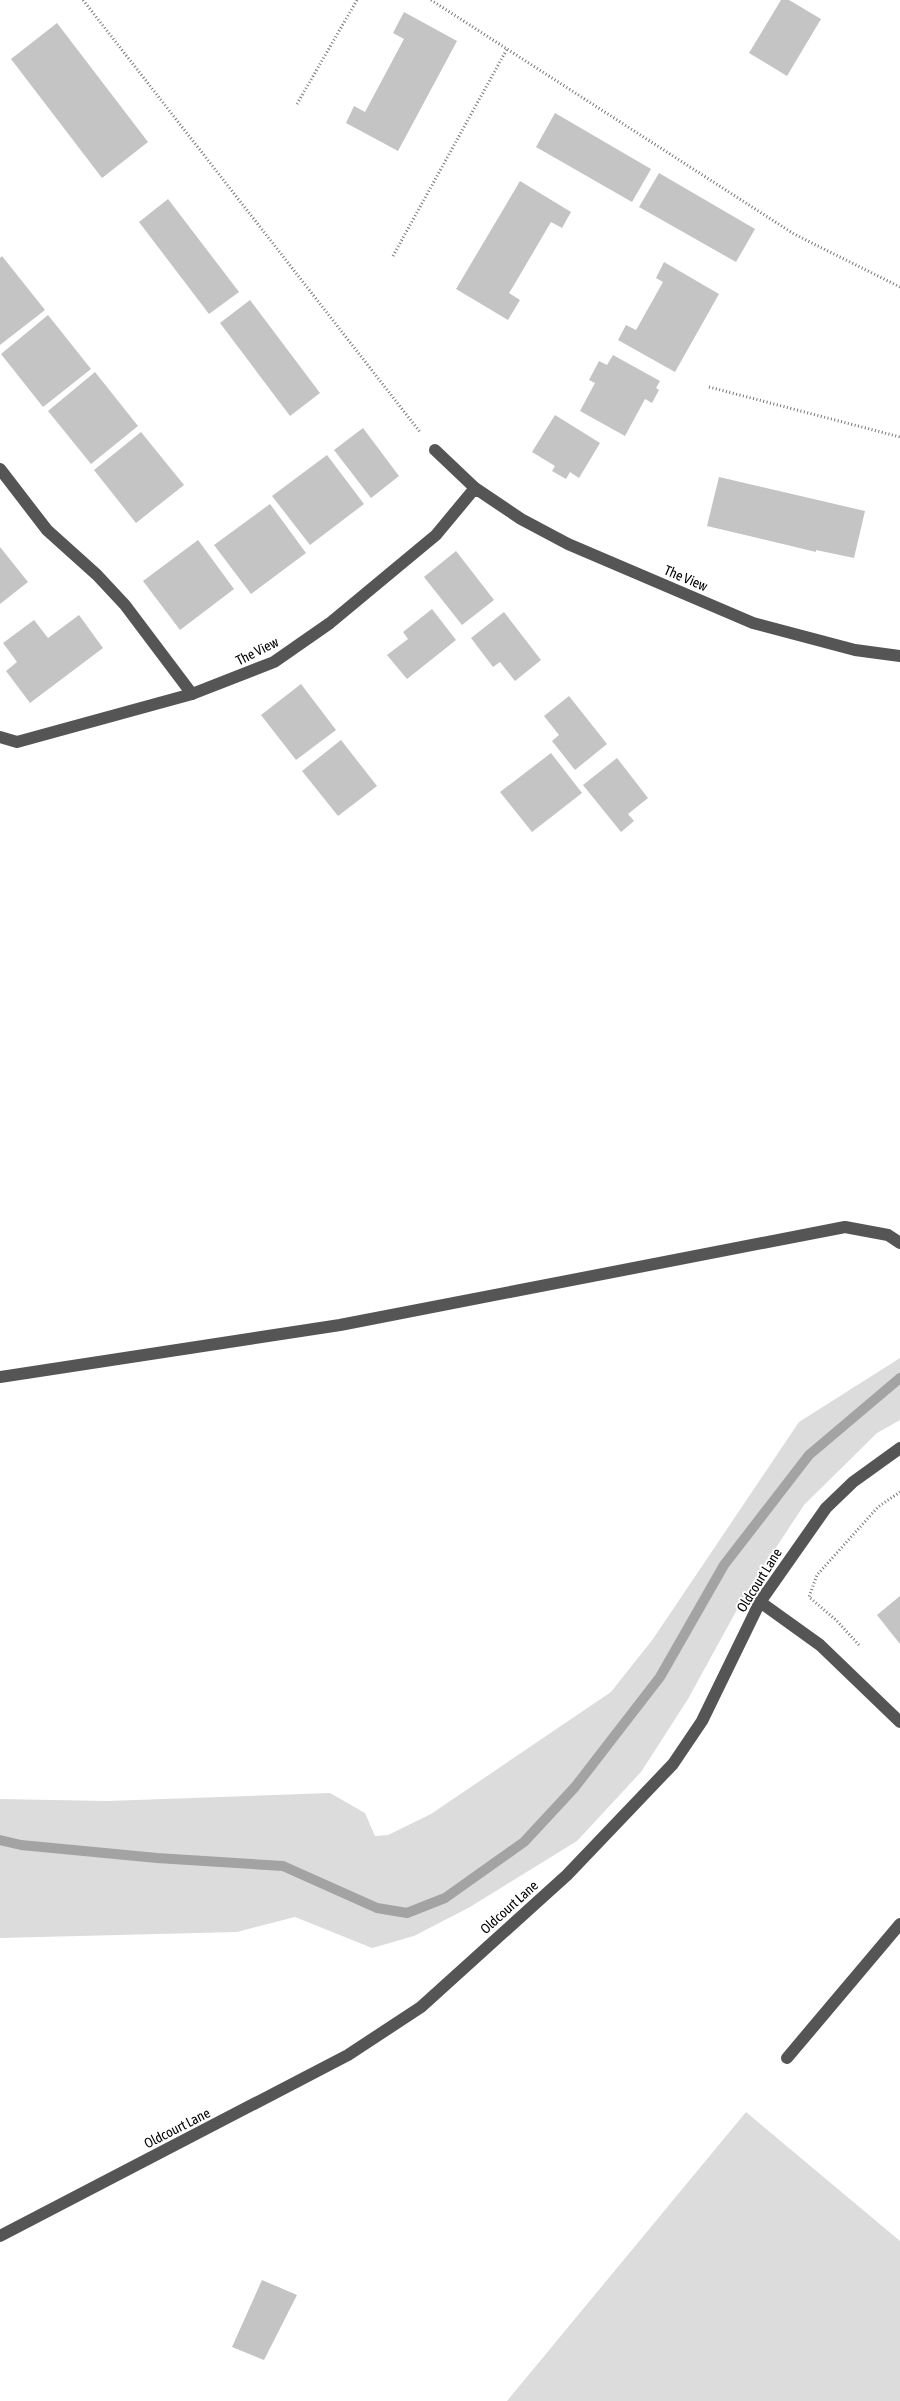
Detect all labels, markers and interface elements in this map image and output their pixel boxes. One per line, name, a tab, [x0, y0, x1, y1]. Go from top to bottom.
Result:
street label: The View	[662, 562, 711, 595]
street label: The View	[233, 633, 282, 668]
street label: Oldcourt Lane	[733, 1545, 785, 1615]
street label: Oldcourt Lane	[477, 1877, 541, 1937]
street label: Oldcourt Lane	[141, 2105, 213, 2151]

